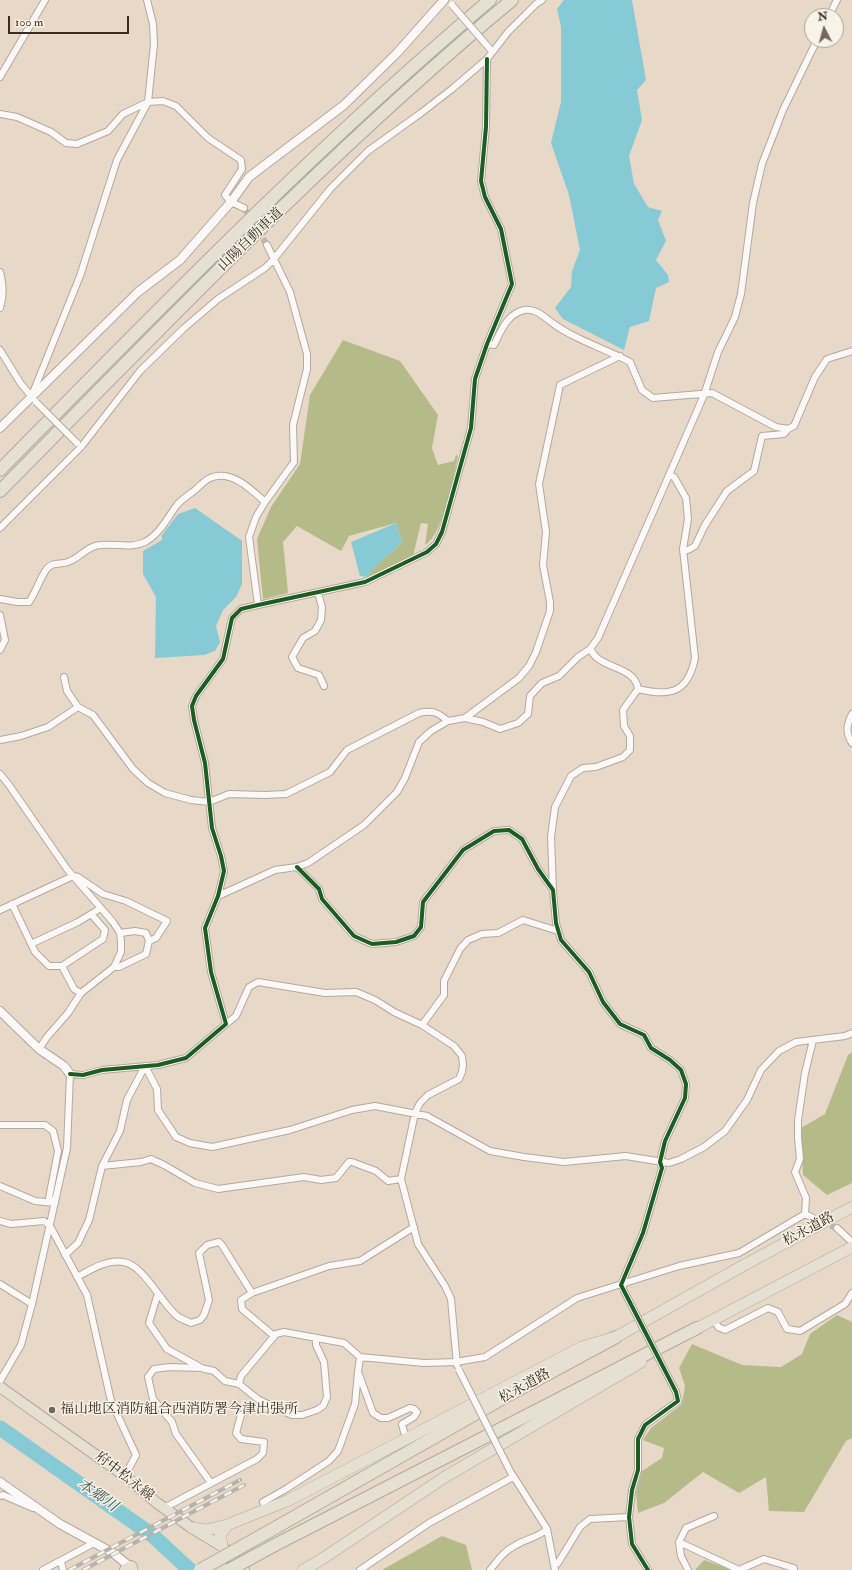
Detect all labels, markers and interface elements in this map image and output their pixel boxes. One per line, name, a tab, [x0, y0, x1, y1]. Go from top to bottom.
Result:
scale bar	[10, 8, 131, 34]
north arrow	[804, 8, 844, 48]
text: N	[817, 10, 828, 24]
text: 100 m	[15, 15, 43, 30]
street label: 山陽自動車道	[215, 205, 287, 275]
street label: 松永道路	[780, 1209, 838, 1251]
street label: 松永道路	[496, 1366, 554, 1408]
place label: 福山地区消防組合西消防署今津出張所	[60, 1402, 298, 1418]
marker: 福山地区消防組合西消防署今津出張所	[47, 1405, 57, 1415]
street label: 府中松永線	[91, 1449, 157, 1505]
water label: 本郷川	[73, 1476, 121, 1516]

